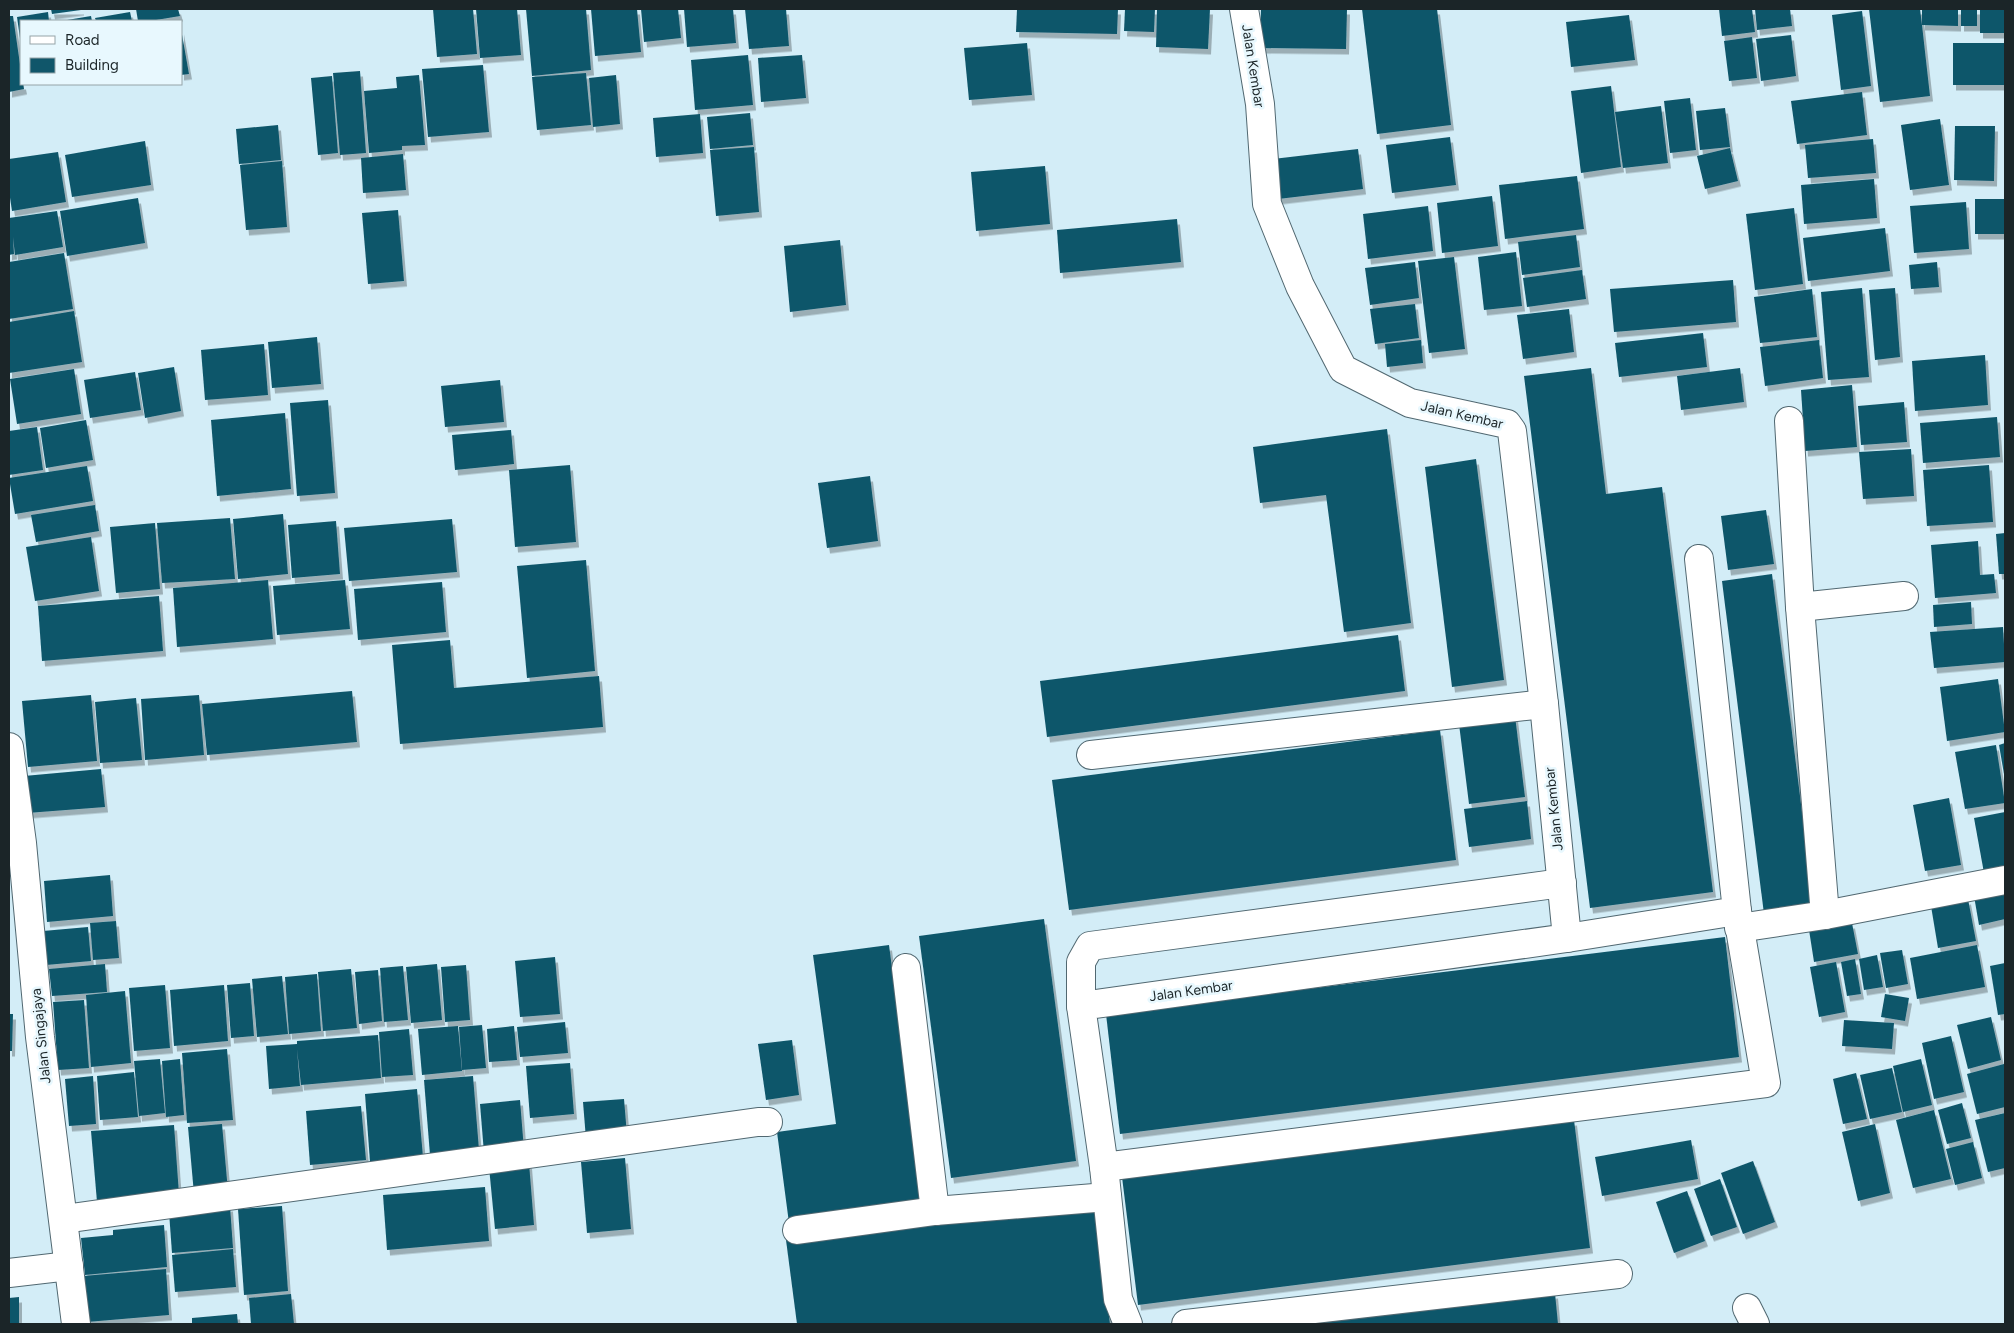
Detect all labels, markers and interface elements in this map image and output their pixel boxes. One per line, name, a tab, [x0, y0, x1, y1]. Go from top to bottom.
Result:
legend	[20, 20, 182, 85]
street label: Jalan Kembar	[1238, 23, 1268, 109]
text: Road	[65, 31, 100, 49]
text: Building	[65, 56, 119, 74]
street label: Jalan Kembar	[1419, 397, 1505, 433]
street label: Jalan Kembar	[1541, 766, 1567, 852]
street label: Jalan Kembar	[1148, 977, 1234, 1005]
street label: Jalan Singajaya	[28, 987, 54, 1085]

